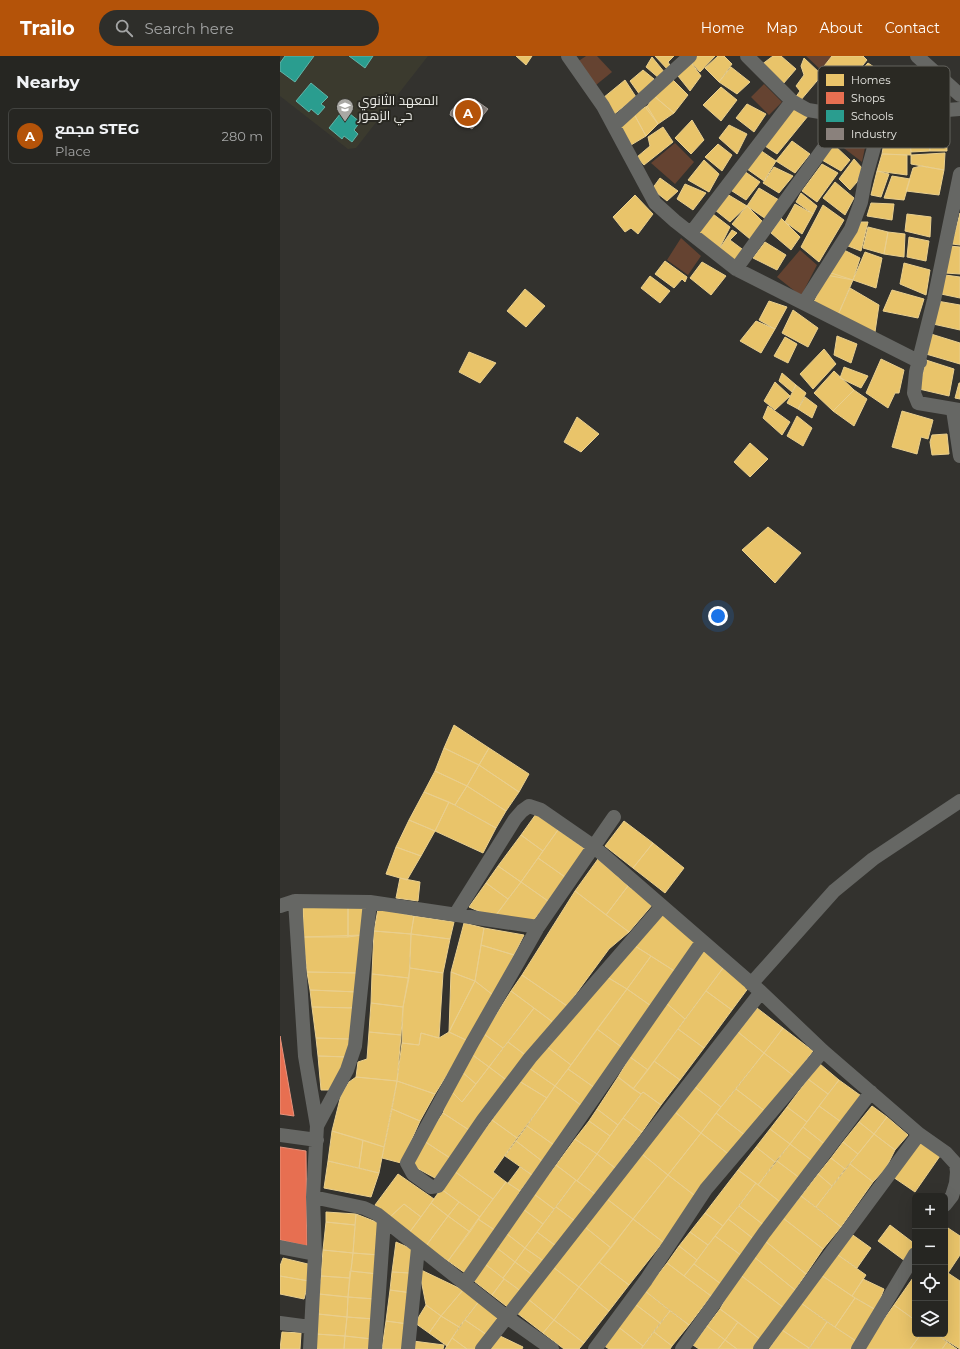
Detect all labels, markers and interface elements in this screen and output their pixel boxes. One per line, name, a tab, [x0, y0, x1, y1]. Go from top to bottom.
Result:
search box	[99, 10, 379, 46]
text: Trailo	[20, 17, 75, 40]
icon: search	[113, 17, 135, 39]
text: Search here	[145, 19, 234, 38]
text: Home	[701, 19, 744, 37]
text: Map	[766, 19, 797, 37]
text: About	[819, 19, 863, 37]
text: Contact	[885, 19, 940, 37]
legend	[818, 66, 950, 148]
text: Nearby	[16, 72, 80, 92]
text: Homes	[851, 73, 891, 87]
text: Shops	[851, 91, 886, 105]
place label: المعهد الثانوي حي الزهور	[357, 92, 438, 126]
school or university icon: المعهد الثانوي حي الزهور	[335, 97, 355, 122]
pin: A	[455, 98, 481, 128]
text: Schools	[851, 109, 894, 123]
text: مجمع STEG	[55, 119, 139, 138]
text: Industry	[851, 127, 897, 141]
text: A	[25, 128, 35, 144]
text: 280 m	[222, 128, 263, 144]
text: Place	[55, 143, 91, 159]
your location	[708, 606, 728, 626]
map controls	[912, 1193, 948, 1337]
button: +	[912, 1193, 948, 1229]
button: −	[912, 1229, 948, 1265]
button: locate	[912, 1265, 948, 1301]
button: layers	[912, 1301, 948, 1337]

